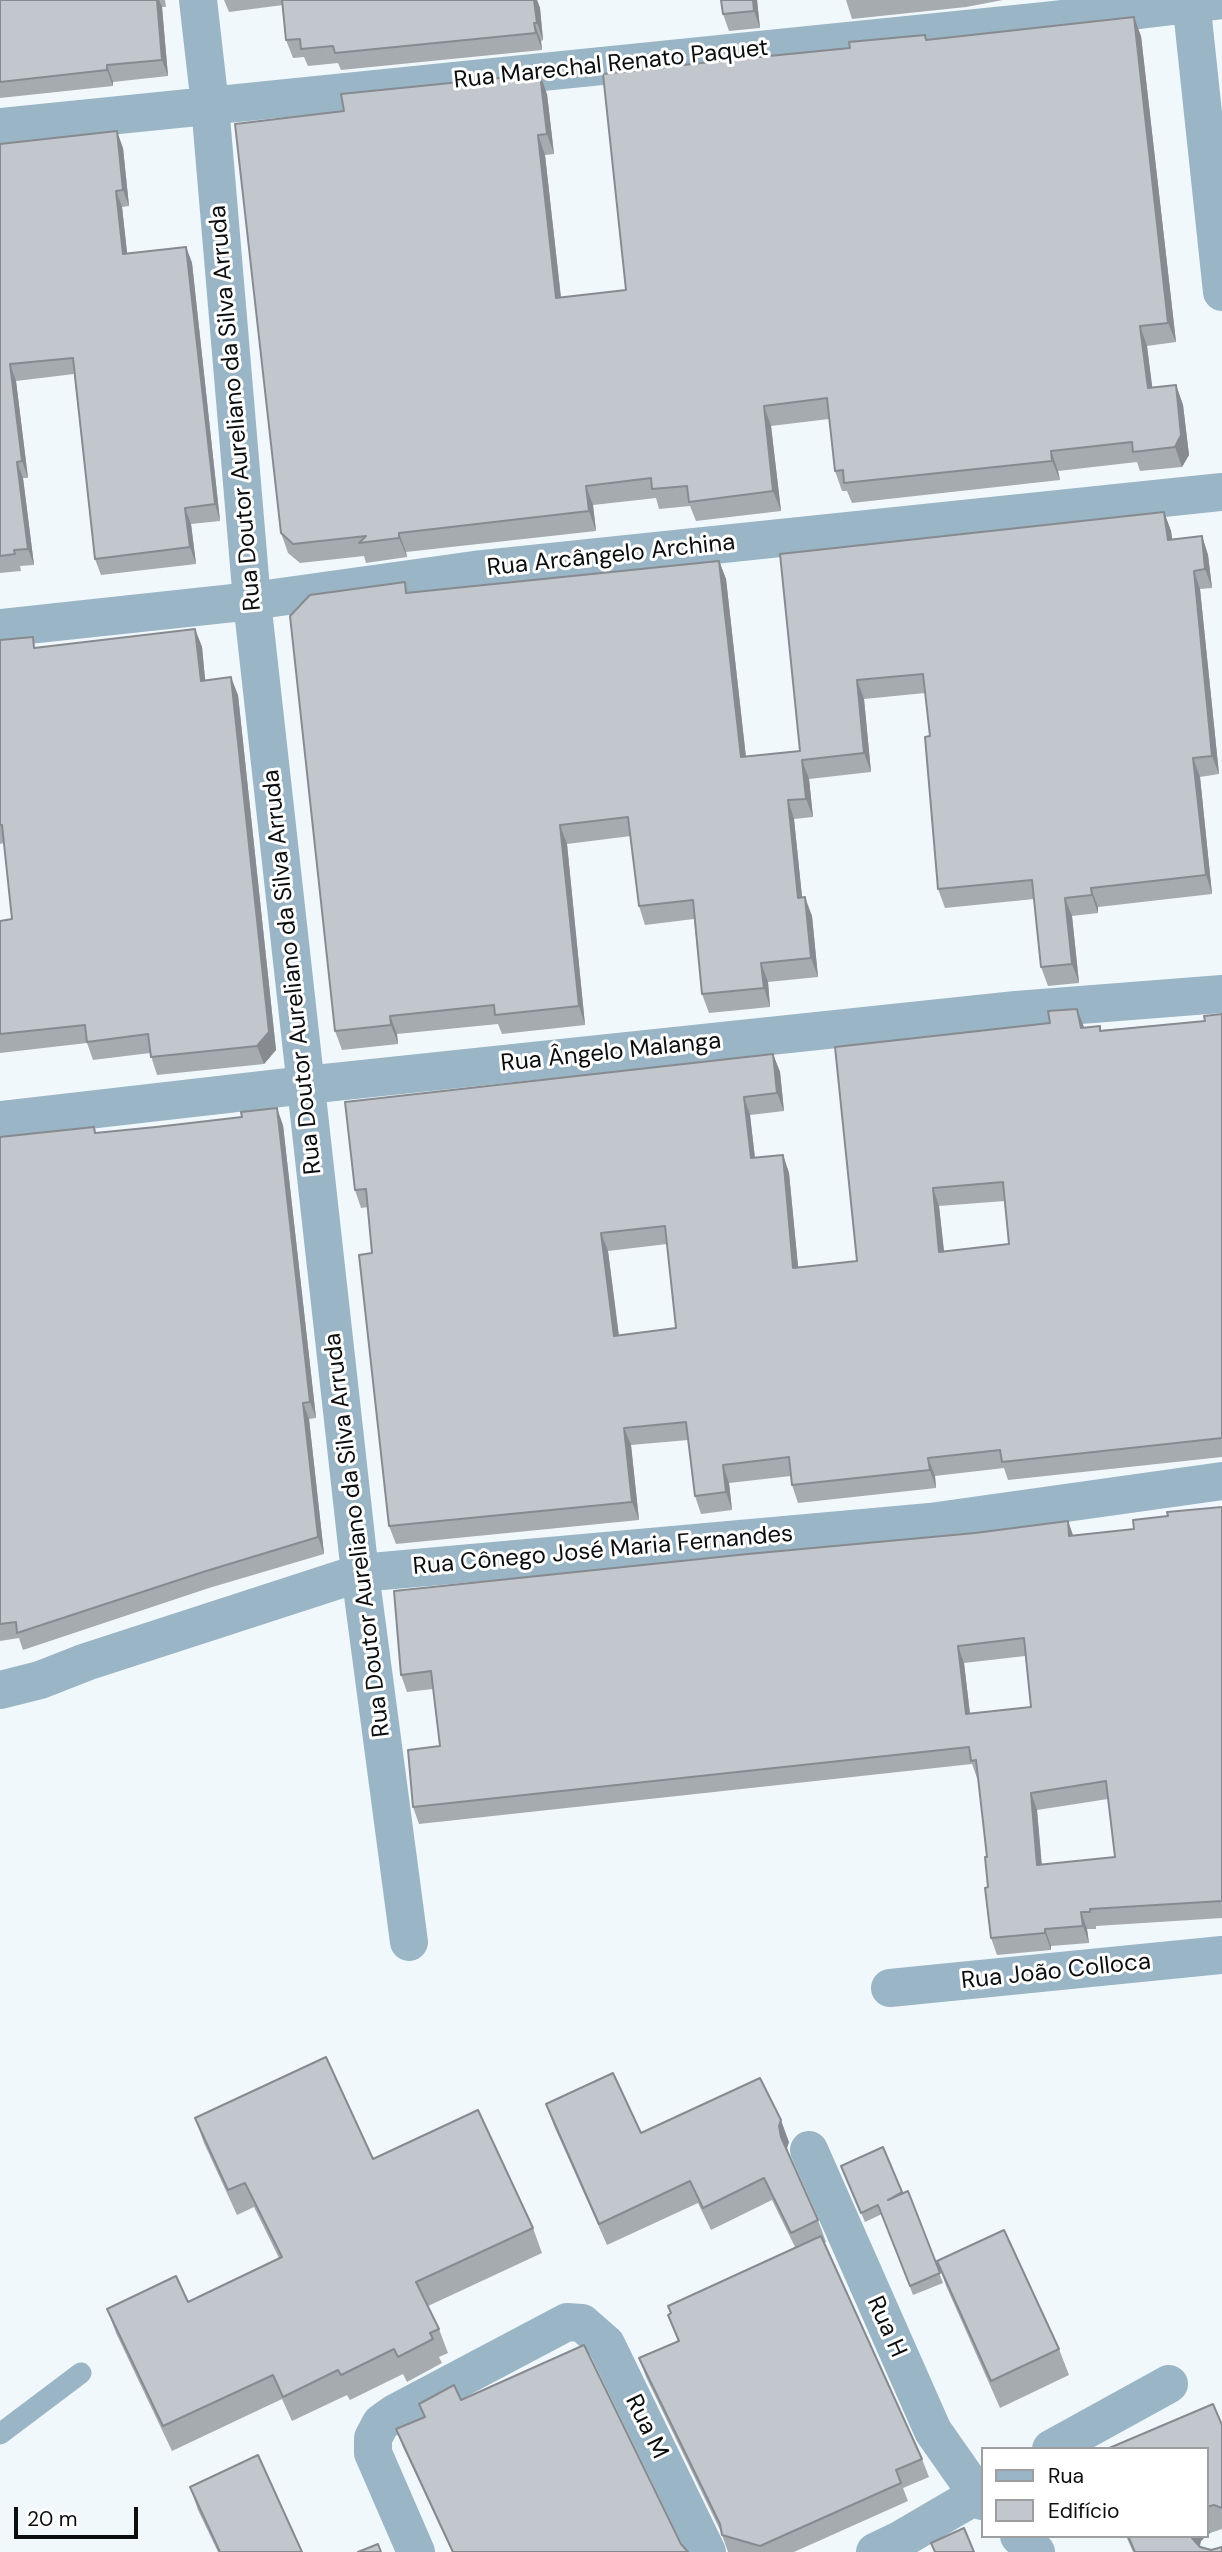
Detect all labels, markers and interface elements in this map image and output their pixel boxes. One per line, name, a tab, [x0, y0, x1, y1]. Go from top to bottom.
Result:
street label: Rua Marechal Renato Paquet	[452, 34, 770, 96]
street label: Rua Doutor Aureliano da Silva Arruda	[204, 204, 268, 612]
street label: Rua Arcângelo Archina	[485, 529, 737, 583]
street label: Rua Doutor Aureliano da Silva Arruda	[257, 768, 329, 1176]
street label: Rua Ângelo Malanga	[499, 1027, 723, 1079]
street label: Rua Doutor Aureliano da Silva Arruda	[319, 1331, 397, 1739]
street label: Rua Cônego José Maria Fernandes	[412, 1520, 794, 1582]
street label: Rua João Colloca	[960, 1948, 1152, 1996]
street label: Rua H	[860, 2292, 912, 2362]
street label: Rua M	[618, 2390, 674, 2464]
legend	[981, 2447, 1208, 2538]
text: Rua	[1048, 2462, 1084, 2490]
scale bar	[18, 2492, 142, 2536]
text: Edifício	[1048, 2497, 1119, 2525]
text: 20 m	[27, 2505, 78, 2533]

